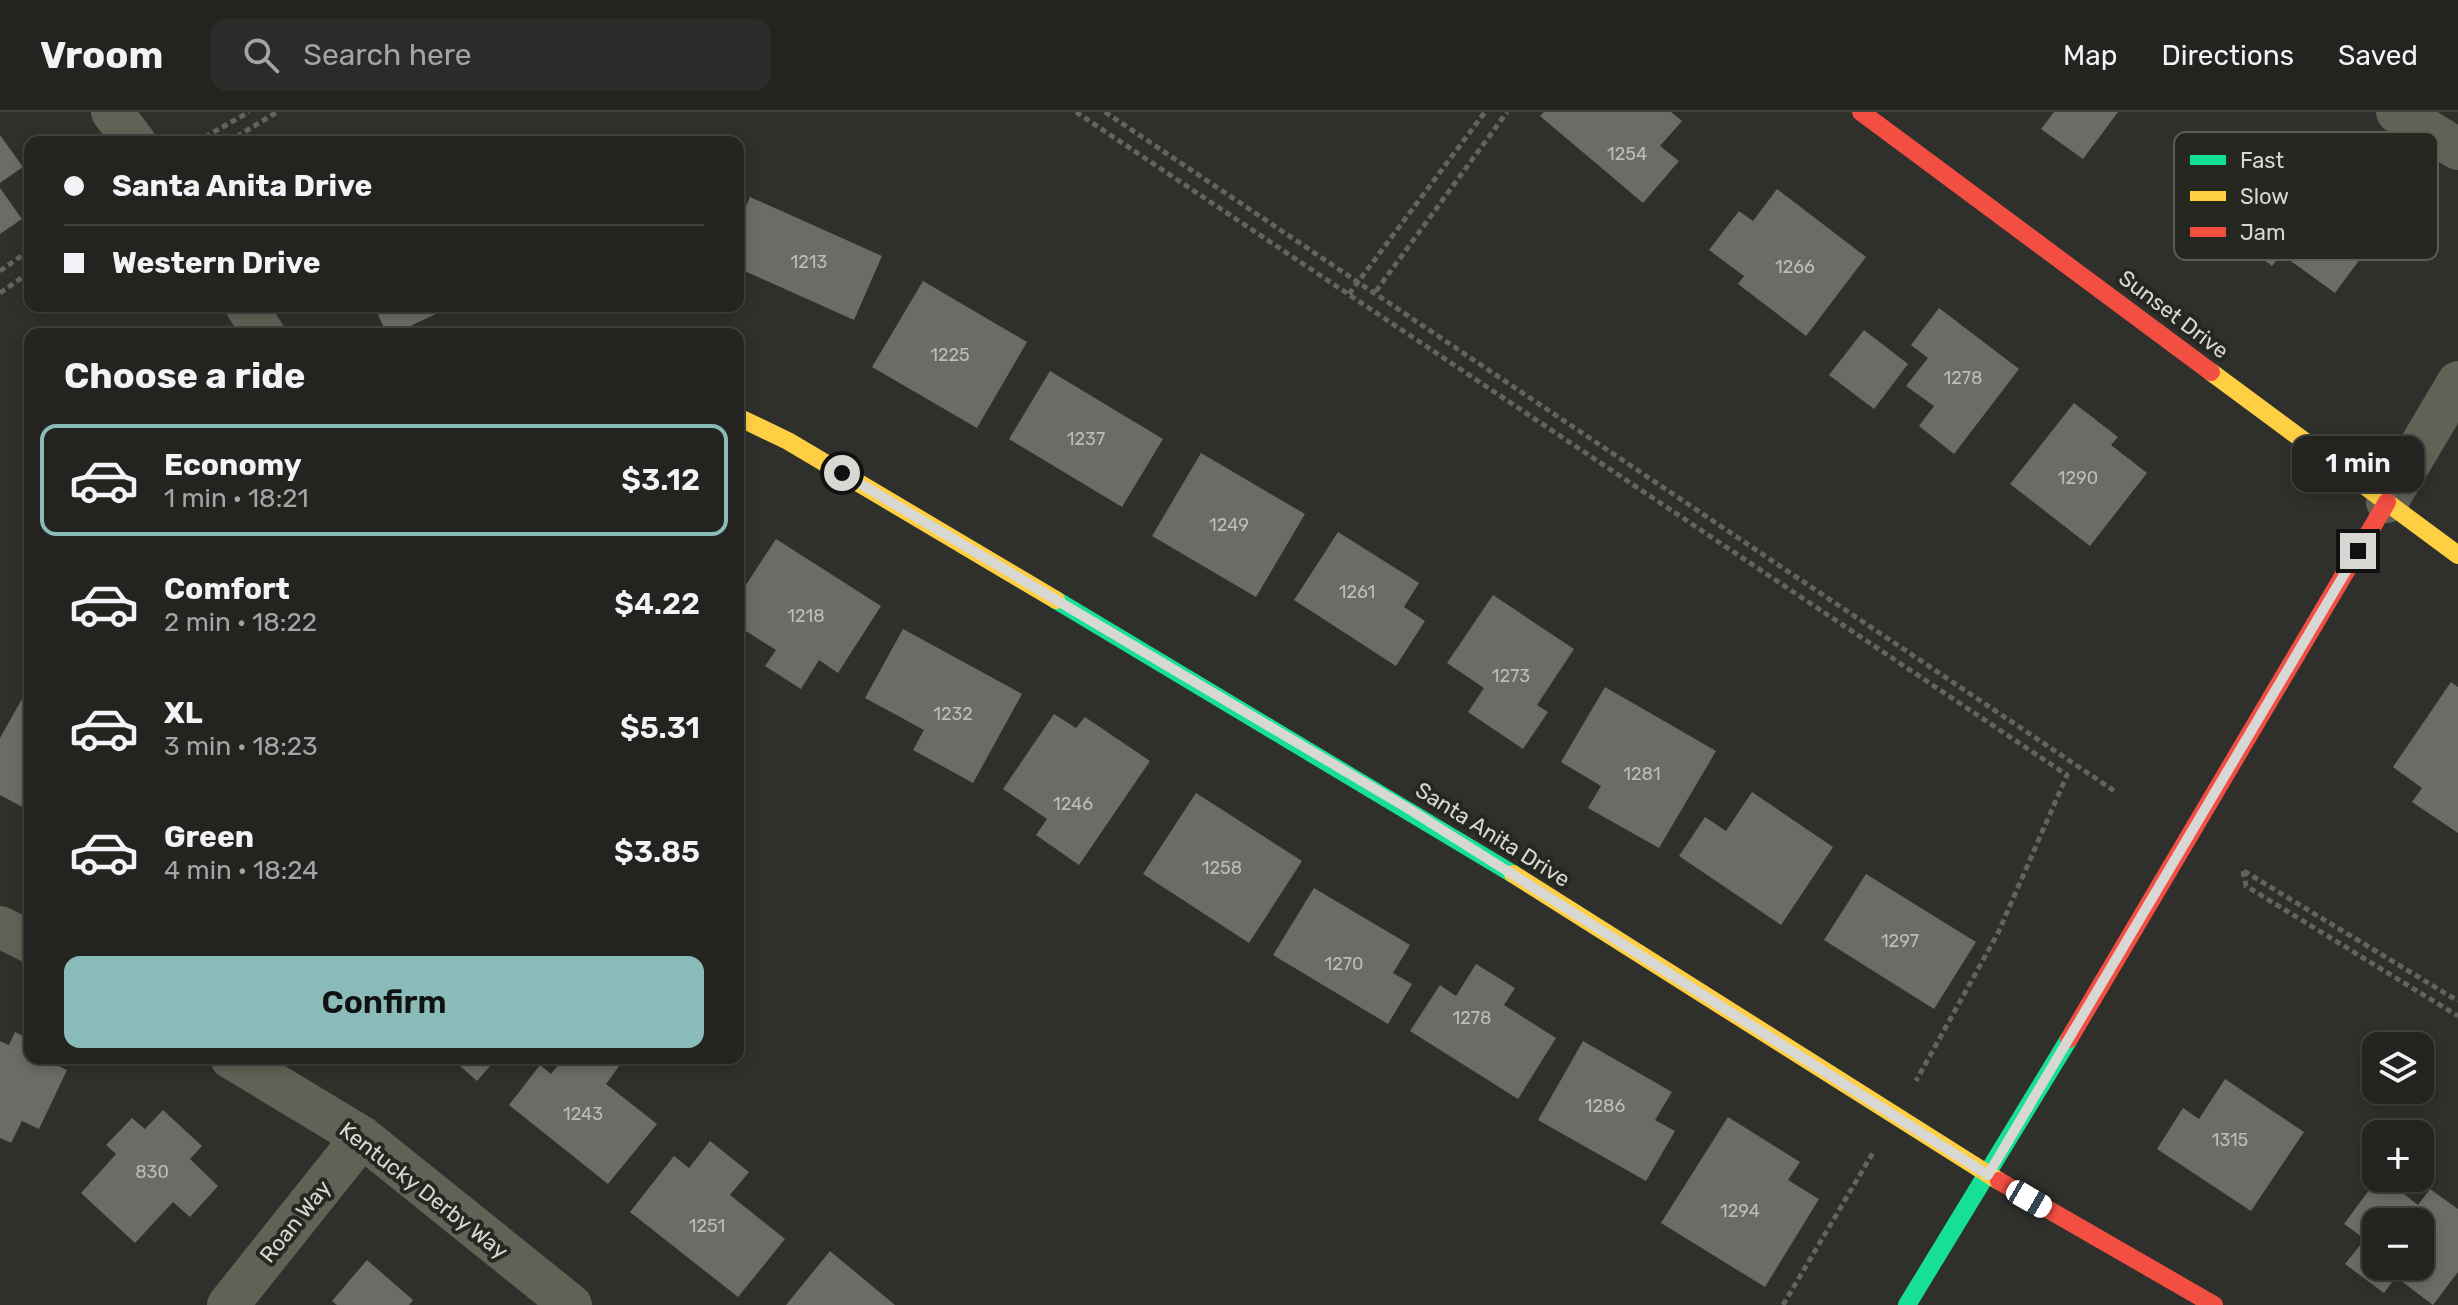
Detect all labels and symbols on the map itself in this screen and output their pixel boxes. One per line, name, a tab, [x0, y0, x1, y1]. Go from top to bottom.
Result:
legend	[2174, 132, 2438, 260]
house number: 1254	[1607, 143, 1647, 165]
text: Fast	[2240, 147, 2285, 174]
text: Slow	[2240, 183, 2289, 210]
text: Jam	[2240, 219, 2286, 246]
house number: 1213	[791, 251, 827, 273]
house number: 1266	[1775, 256, 1815, 278]
street label: Sunset Drive	[2113, 264, 2234, 365]
house number: 1225	[930, 344, 970, 366]
house number: 1278	[1944, 367, 1982, 389]
house number: 1237	[1067, 428, 1105, 450]
callout: 1 min	[2292, 435, 2424, 491]
route start	[824, 455, 860, 491]
house number: 1290	[2058, 467, 2098, 489]
house number: 1249	[1209, 514, 1249, 536]
route end	[2340, 533, 2376, 569]
house number: 1261	[1339, 581, 1375, 603]
house number: 1218	[787, 605, 825, 627]
house number: 1273	[1492, 665, 1530, 687]
house number: 1232	[933, 703, 973, 725]
house number: 1281	[1623, 763, 1661, 785]
street label: Santa Anita Drive	[1411, 776, 1575, 893]
house number: 1246	[1053, 793, 1093, 815]
house number: 1258	[1202, 857, 1242, 879]
house number: 1297	[1881, 930, 1919, 952]
house number: 1270	[1325, 953, 1363, 975]
house number: 1278	[1453, 1007, 1491, 1029]
house number: 1286	[1585, 1095, 1625, 1117]
house number: 1243	[563, 1103, 603, 1125]
street label: Kentucky Derby Way	[334, 1116, 513, 1265]
house number: 1315	[2212, 1129, 2248, 1151]
house number: 830	[135, 1161, 169, 1183]
street label: Roan Way	[254, 1175, 337, 1268]
car	[2002, 1177, 2056, 1221]
house number: 1294	[1720, 1200, 1760, 1222]
house number: 1251	[689, 1215, 725, 1237]

